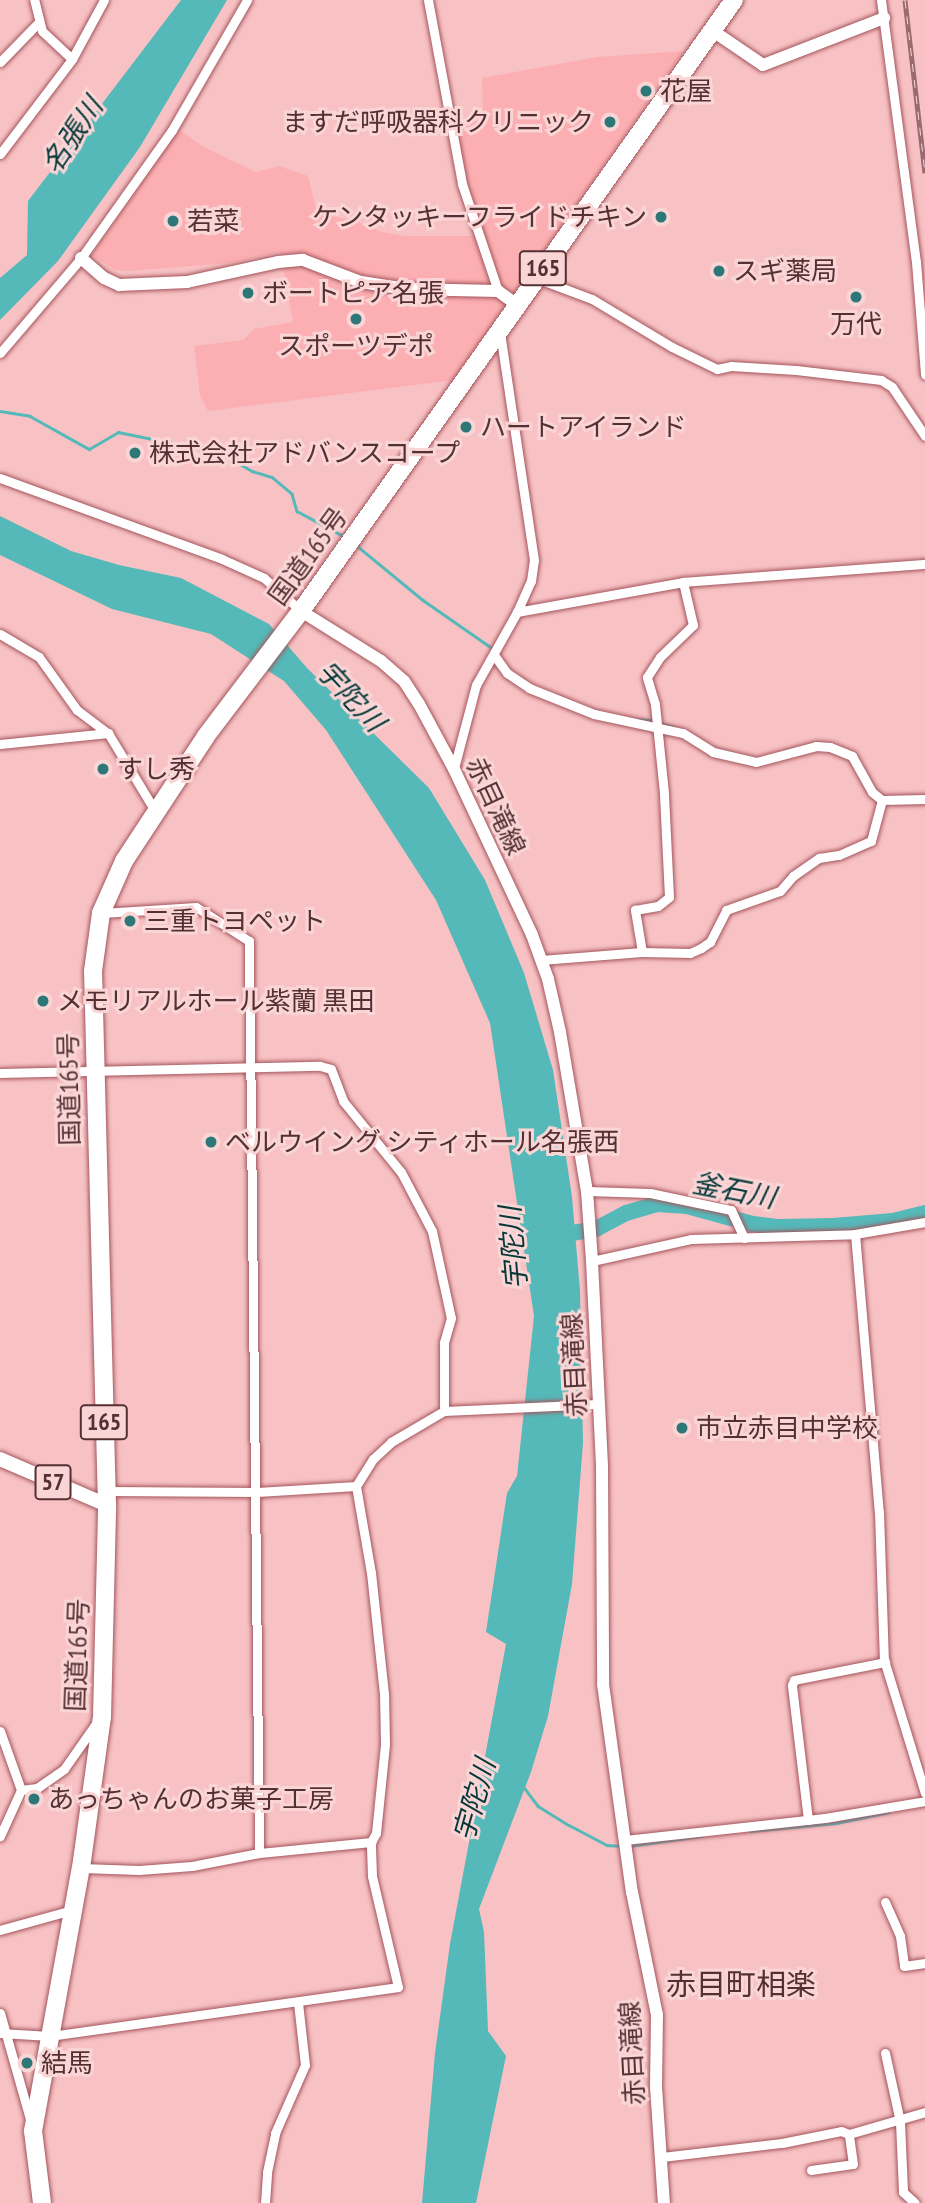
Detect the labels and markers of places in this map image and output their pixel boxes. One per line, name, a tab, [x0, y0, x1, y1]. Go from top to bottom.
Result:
place label: 花屋	[660, 75, 712, 107]
marker: 花屋	[638, 83, 654, 99]
place label: ますだ呼吸器科クリニック	[282, 106, 594, 138]
marker: ますだ呼吸器科クリニック	[600, 112, 620, 132]
place label: ケンタッキーフライドチキン	[309, 201, 647, 233]
place label: 若菜	[187, 205, 239, 237]
marker: ケンタッキーフライドチキン	[653, 209, 669, 225]
marker: 若菜	[165, 213, 181, 229]
place label: スギ薬局	[733, 255, 837, 287]
marker: スギ薬局	[711, 263, 727, 279]
place label: ボートピア名張	[262, 277, 444, 309]
marker: ボートピア名張	[240, 285, 256, 301]
marker: 万代	[848, 289, 864, 305]
place label: 万代	[830, 308, 882, 340]
marker: スポーツデポ	[348, 311, 364, 327]
place label: スポーツデポ	[278, 330, 434, 362]
place label: ハートアイランド	[480, 411, 688, 443]
marker: ハートアイランド	[458, 419, 474, 435]
place label: 株式会社アドバンスコープ	[149, 437, 461, 469]
marker: 株式会社アドバンスコープ	[127, 445, 143, 461]
place label: すし秀	[117, 753, 195, 785]
marker: すし秀	[95, 761, 111, 777]
place label: 三重トヨペット	[144, 905, 326, 937]
marker: 三重トヨペット	[122, 913, 138, 929]
place label: メモリアルホール紫蘭 黒田	[57, 985, 375, 1017]
marker: メモリアルホール紫蘭 黒田	[35, 993, 51, 1009]
place label: ベルウイング シティホール名張西	[225, 1126, 621, 1158]
marker: ベルウイング シティホール名張西	[203, 1134, 219, 1150]
place label: 市立赤目中学校	[696, 1412, 878, 1444]
marker: 市立赤目中学校	[674, 1420, 690, 1436]
place label: あっちゃんのお菓子工房	[48, 1783, 334, 1815]
marker: あっちゃんのお菓子工房	[26, 1791, 42, 1807]
place label: 結馬	[41, 2047, 93, 2079]
marker: 結馬	[19, 2055, 35, 2071]

